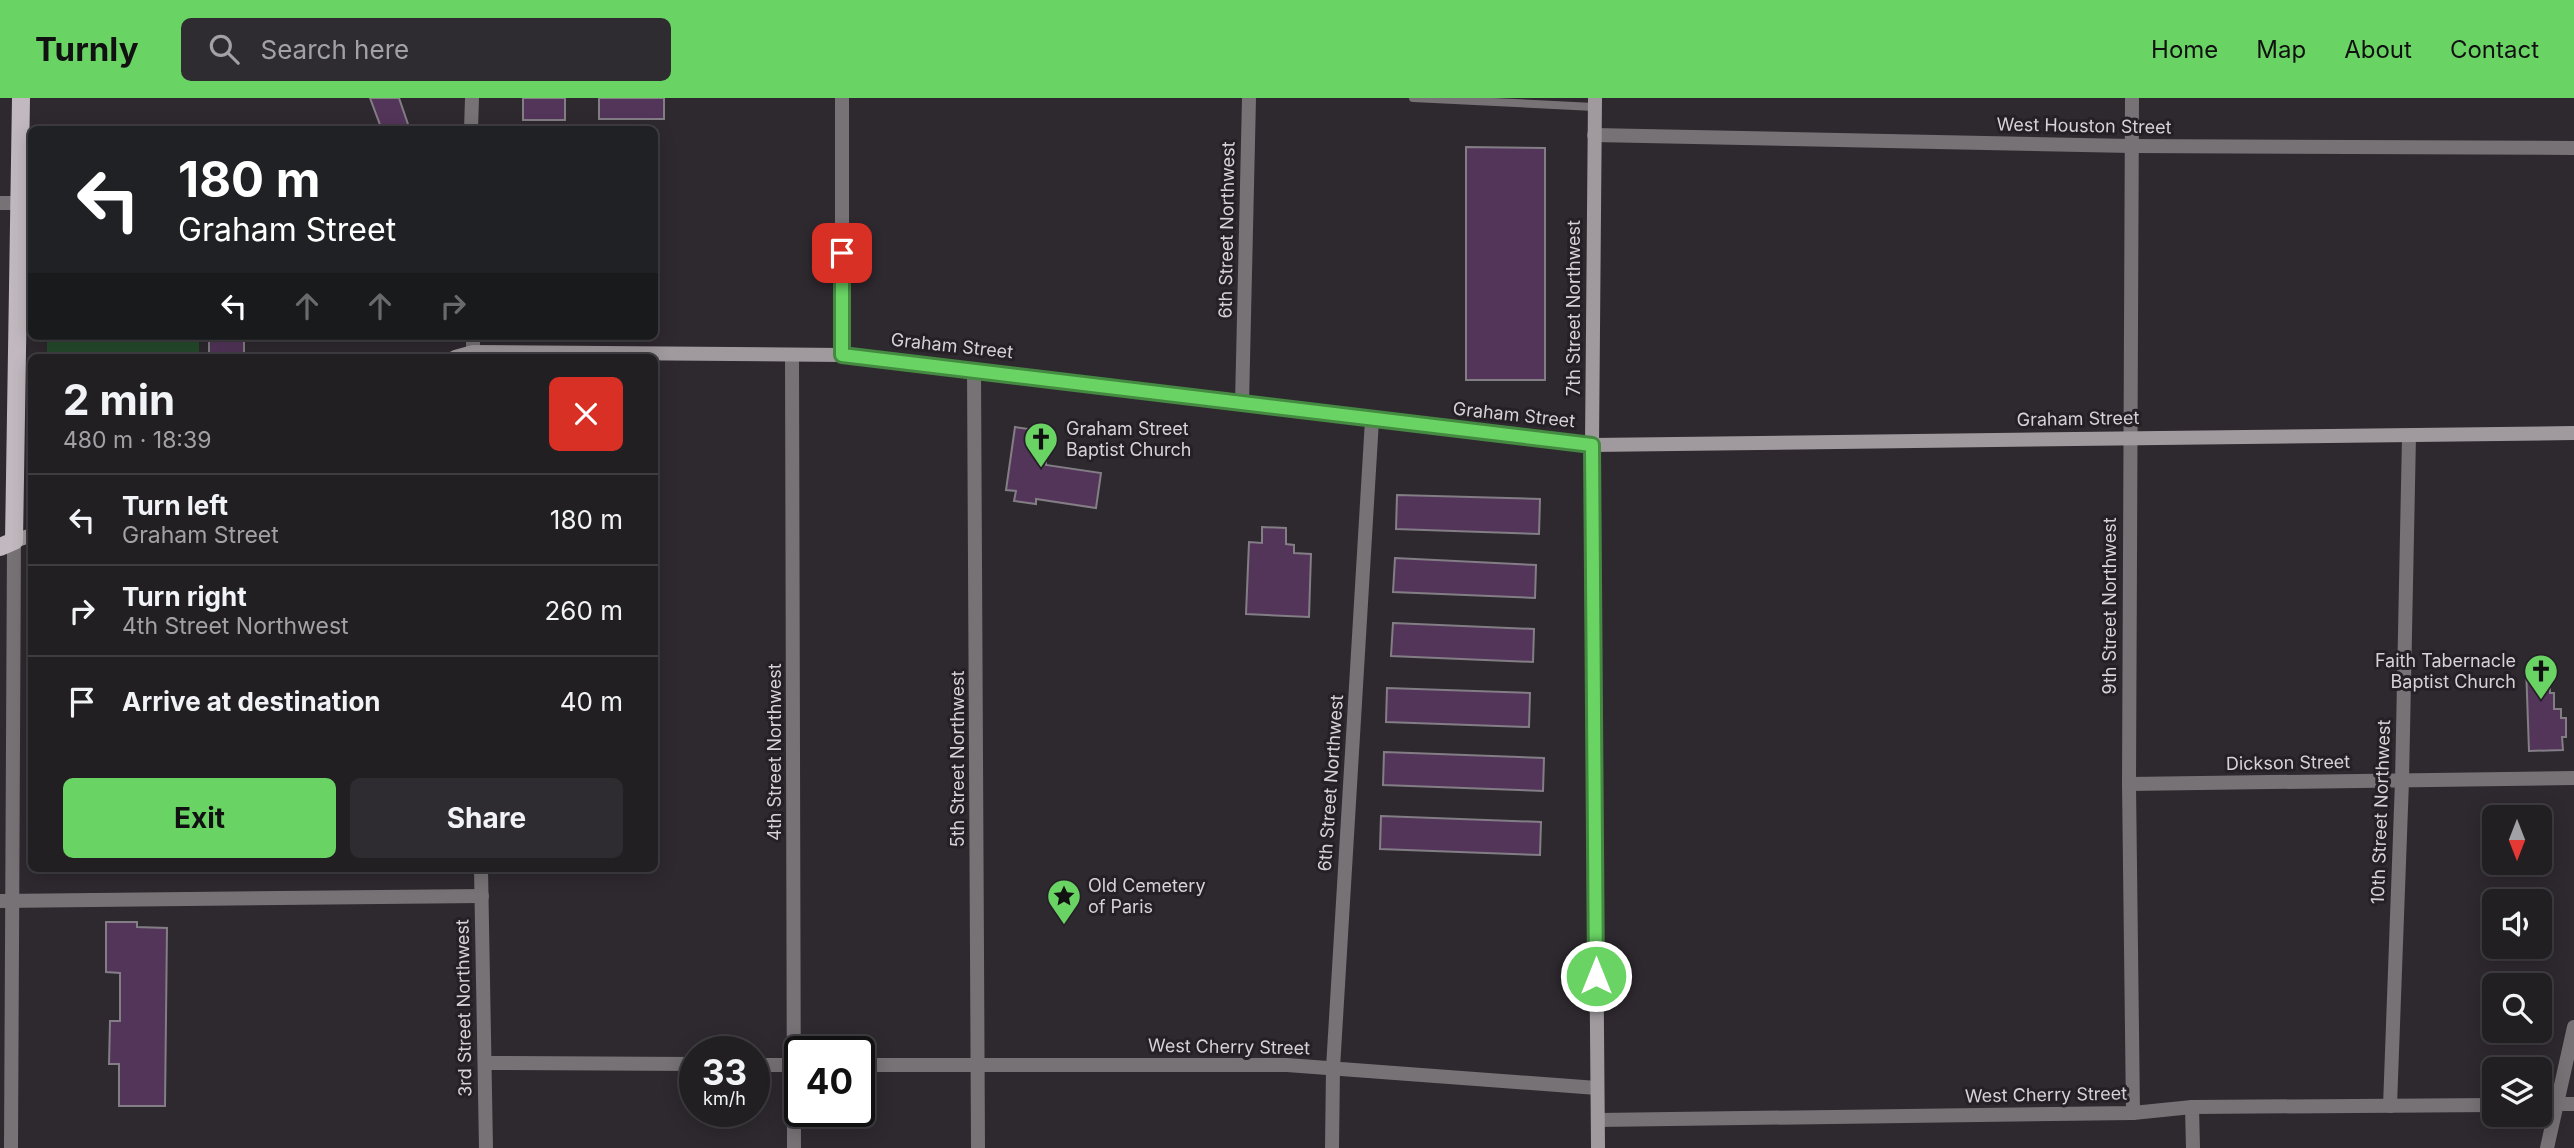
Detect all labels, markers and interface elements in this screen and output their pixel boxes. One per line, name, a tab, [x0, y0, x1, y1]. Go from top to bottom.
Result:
search box	[181, 18, 671, 81]
text: Turnly	[35, 29, 139, 69]
icon: search	[205, 30, 243, 68]
text: Search here	[261, 34, 409, 65]
text: Home	[2151, 35, 2218, 64]
text: Map	[2256, 35, 2306, 64]
text: About	[2344, 35, 2412, 64]
text: Contact	[2450, 35, 2539, 64]
street label: West Houston Street	[1996, 113, 2172, 138]
street label: 6th Street Northwest	[1214, 141, 1239, 319]
text: 180 m	[178, 150, 320, 209]
icon: left	[63, 154, 154, 245]
text: Graham Street	[178, 210, 396, 249]
street label: 7th Street Northwest	[1563, 220, 1584, 396]
pin	[812, 223, 872, 283]
icon: arrive	[823, 234, 861, 272]
icon: left	[215, 287, 253, 325]
icon: ahead	[288, 287, 326, 325]
icon: ahead	[361, 287, 399, 325]
icon: right	[434, 287, 472, 325]
street label: Graham Street	[890, 329, 1014, 362]
text: 2 min	[63, 374, 175, 425]
button: close	[549, 377, 623, 451]
street label: Graham Street	[1452, 398, 1576, 431]
street label: Graham Street	[2016, 407, 2140, 430]
place label: Graham Street Baptist Church	[1066, 418, 1191, 460]
church icon: Graham Street Baptist Church	[1022, 420, 1060, 469]
text: 480 m · 18:39	[63, 426, 211, 454]
text: Turn left	[122, 490, 228, 521]
icon: left	[63, 501, 101, 539]
text: 180 m	[550, 504, 623, 535]
street label: 9th Street Northwest	[2099, 517, 2120, 695]
text: Graham Street	[122, 521, 279, 549]
text: Turn right	[122, 581, 247, 612]
icon: right	[63, 592, 101, 630]
text: 260 m	[545, 595, 623, 626]
text: 4th Street Northwest	[122, 612, 349, 640]
place label: Faith Tabernacle Baptist Church	[2375, 650, 2516, 692]
church icon: Faith Tabernacle Baptist Church	[2522, 652, 2560, 701]
street label: 4th Street Northwest	[764, 663, 785, 841]
street label: 5th Street Northwest	[947, 671, 968, 847]
icon: arrive	[63, 683, 101, 721]
text: Arrive at destination	[122, 686, 381, 717]
text: 40 m	[560, 686, 623, 717]
street label: 6th Street Northwest	[1314, 694, 1347, 872]
street label: 10th Street Northwest	[2367, 719, 2394, 905]
street label: Dickson Street	[2226, 751, 2350, 774]
button: Exit	[63, 778, 336, 858]
button: Share	[350, 778, 623, 858]
north arrow	[2482, 805, 2552, 875]
map controls	[2482, 805, 2552, 1127]
place label: Old Cemetery of Paris	[1088, 875, 1206, 917]
place icon: Old Cemetery of Paris	[1045, 877, 1083, 926]
button: sound	[2482, 889, 2552, 959]
street label: 3rd Street Northwest	[451, 919, 476, 1097]
position arrow	[1559, 939, 1633, 1013]
button: search	[2482, 973, 2552, 1043]
street label: West Cherry Street	[1148, 1035, 1310, 1058]
speed limit sign: 40	[784, 1036, 875, 1127]
text: 33	[702, 1051, 747, 1093]
button: layers	[2482, 1057, 2552, 1127]
street label: West Cherry Street	[1965, 1083, 2127, 1106]
text: km/h	[703, 1088, 746, 1109]

